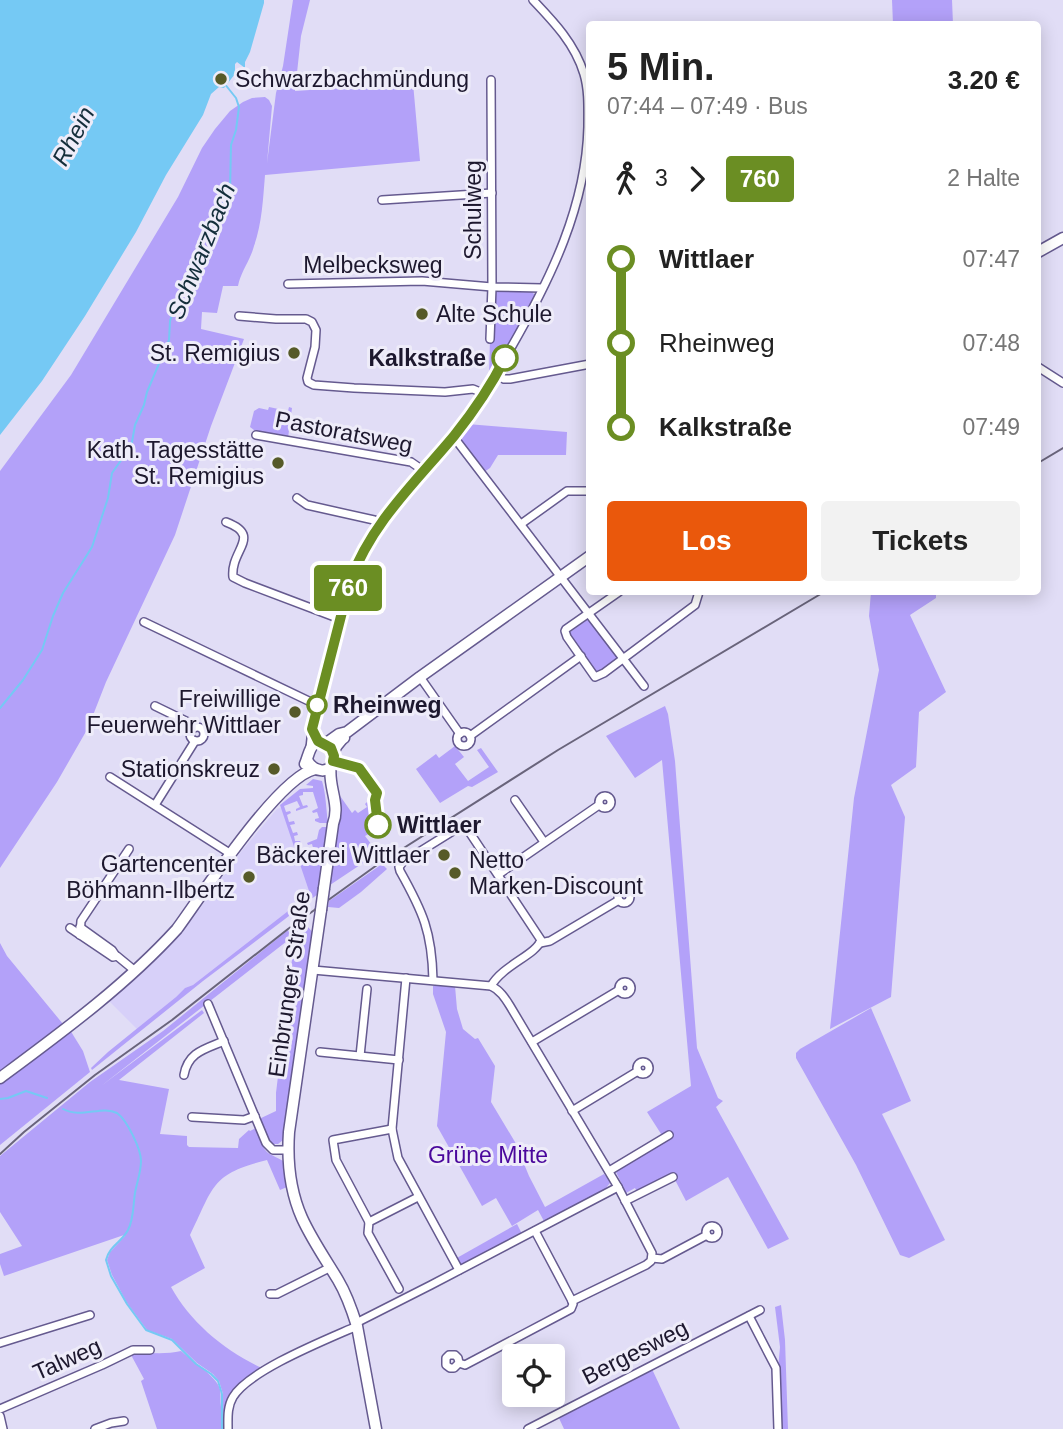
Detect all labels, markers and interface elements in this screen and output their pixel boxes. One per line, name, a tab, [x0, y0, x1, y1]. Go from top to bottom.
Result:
text: 5 Min.	[607, 46, 715, 88]
text: 3.20 €	[948, 65, 1020, 95]
place label: Schwarzbachmündung	[235, 66, 469, 92]
marker: Schwarzbachmündung	[213, 71, 229, 87]
text: 07:44 – 07:49 · Bus	[607, 93, 808, 119]
water label: Rhein	[46, 102, 100, 170]
street label: Schulweg	[460, 160, 486, 260]
icon: walk	[607, 160, 645, 198]
icon: forward	[678, 160, 716, 198]
text: 3	[655, 165, 668, 191]
text: 760	[740, 165, 780, 192]
text: 2 Halte	[947, 165, 1020, 191]
water label: Schwarzbach	[161, 179, 241, 323]
text: Wittlaer	[659, 244, 754, 274]
text: 07:47	[962, 246, 1020, 272]
street label: Melbecksweg	[303, 252, 443, 278]
place label: Alte Schule	[436, 301, 552, 327]
marker: Alte Schule	[414, 306, 430, 322]
text: Rheinweg	[659, 328, 775, 358]
text: 07:48	[962, 330, 1020, 356]
place label: St. Remigius	[150, 340, 280, 366]
marker: St. Remigius	[286, 345, 302, 361]
place label: Kalkstraße	[368, 345, 486, 371]
marker: Kalkstraße	[492, 345, 518, 371]
street label: Pastoratsweg	[273, 406, 415, 458]
text: Kalkstraße	[659, 412, 792, 442]
text: 07:49	[962, 414, 1020, 440]
place label: Kath. Tagesstätte St. Remigius	[87, 437, 264, 489]
marker: Kath. Tagesstätte St. Remigius	[270, 455, 286, 471]
button: Los	[607, 501, 807, 581]
button: Tickets	[821, 501, 1020, 581]
line badge: 760	[308, 565, 388, 611]
text: 760	[328, 574, 368, 601]
place label: Freiwillige Feuerwehr Wittlaer	[87, 686, 281, 738]
place label: Rheinweg	[333, 692, 442, 718]
marker: Rheinweg	[307, 695, 327, 715]
marker: Freiwillige Feuerwehr Wittlaer	[287, 704, 303, 720]
place label: Stationskreuz	[121, 756, 260, 782]
marker: Stationskreuz	[266, 761, 282, 777]
marker: Wittlaer	[365, 812, 391, 838]
place label: Wittlaer	[397, 812, 481, 838]
place label: Bäckerei Wittlaer	[256, 842, 430, 868]
marker: Bäckerei Wittlaer	[436, 847, 452, 863]
place label: Netto Marken-Discount	[469, 847, 643, 899]
place label: Gartencenter Böhmann-Ilbertz	[66, 851, 235, 903]
marker: Netto Marken-Discount	[447, 865, 463, 881]
marker: Gartencenter Böhmann-Ilbertz	[241, 869, 257, 885]
street label: Einbrunger Straße	[263, 889, 315, 1079]
park label: Grüne Mitte	[428, 1142, 548, 1168]
street label: Bergesweg	[578, 1314, 692, 1390]
street label: Talweg	[29, 1333, 105, 1385]
map controls	[502, 1344, 565, 1407]
button: locate	[502, 1344, 565, 1407]

